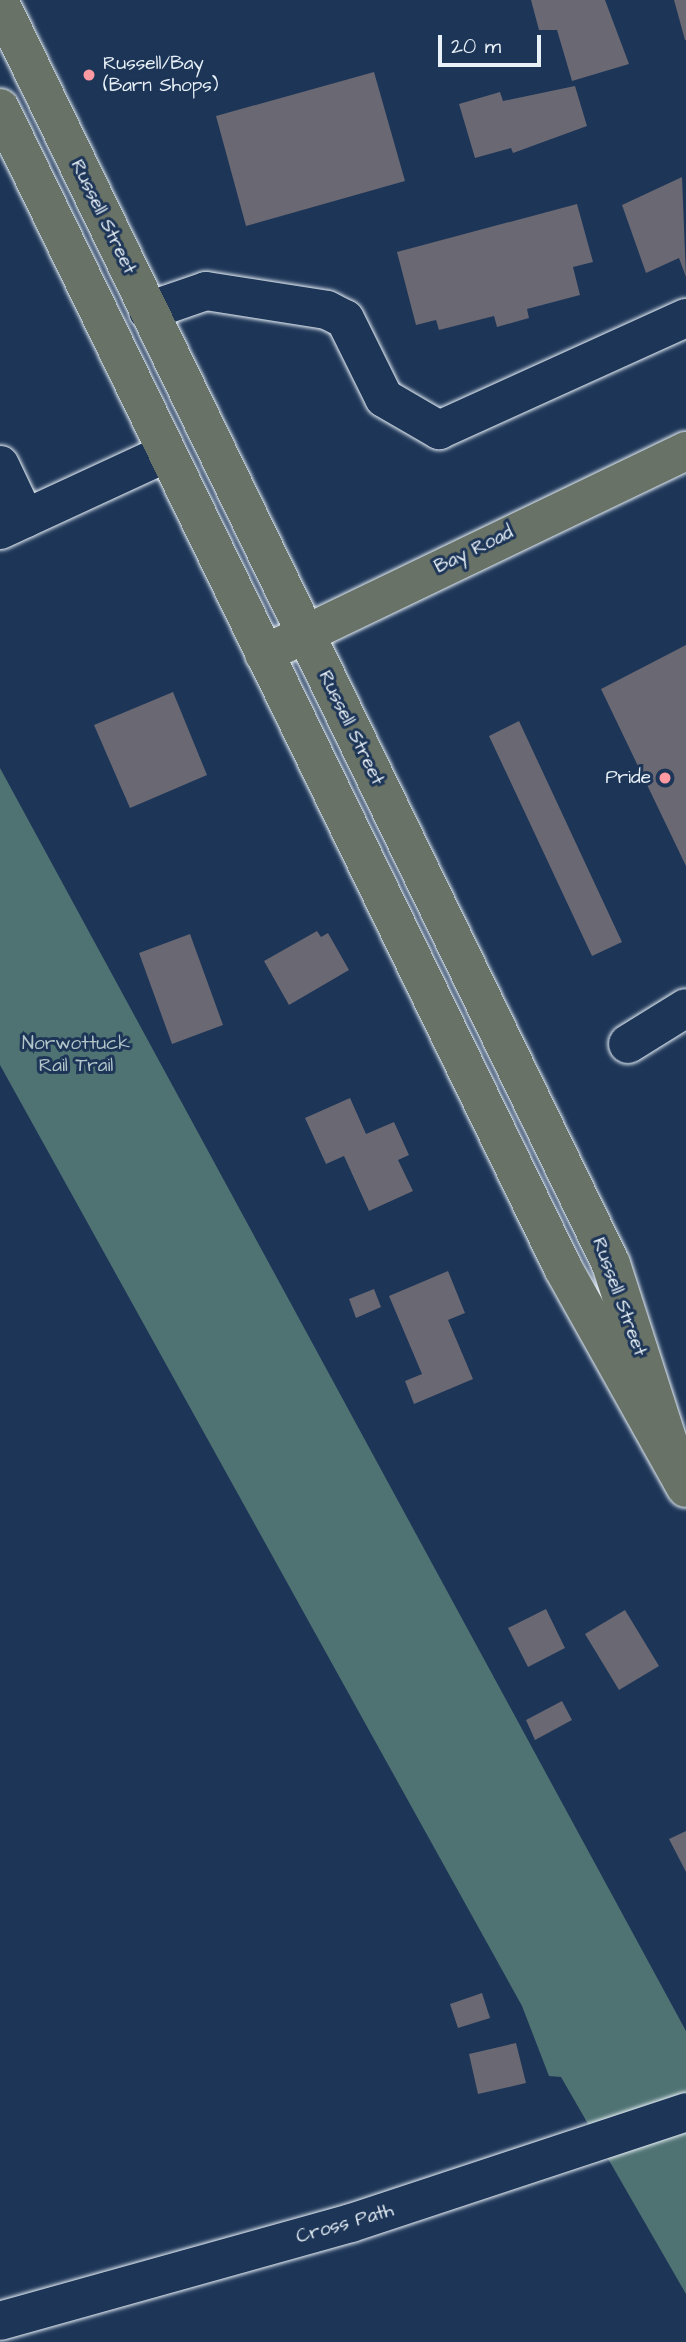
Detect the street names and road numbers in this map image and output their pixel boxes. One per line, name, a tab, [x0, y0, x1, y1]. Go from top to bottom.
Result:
street label: Russell Street	[65, 156, 141, 278]
street label: Bay Road	[431, 521, 517, 579]
street label: Russell Street	[313, 667, 389, 789]
street label: Russell Street	[587, 1234, 651, 1360]
street label: Cross Path	[294, 2199, 396, 2249]

